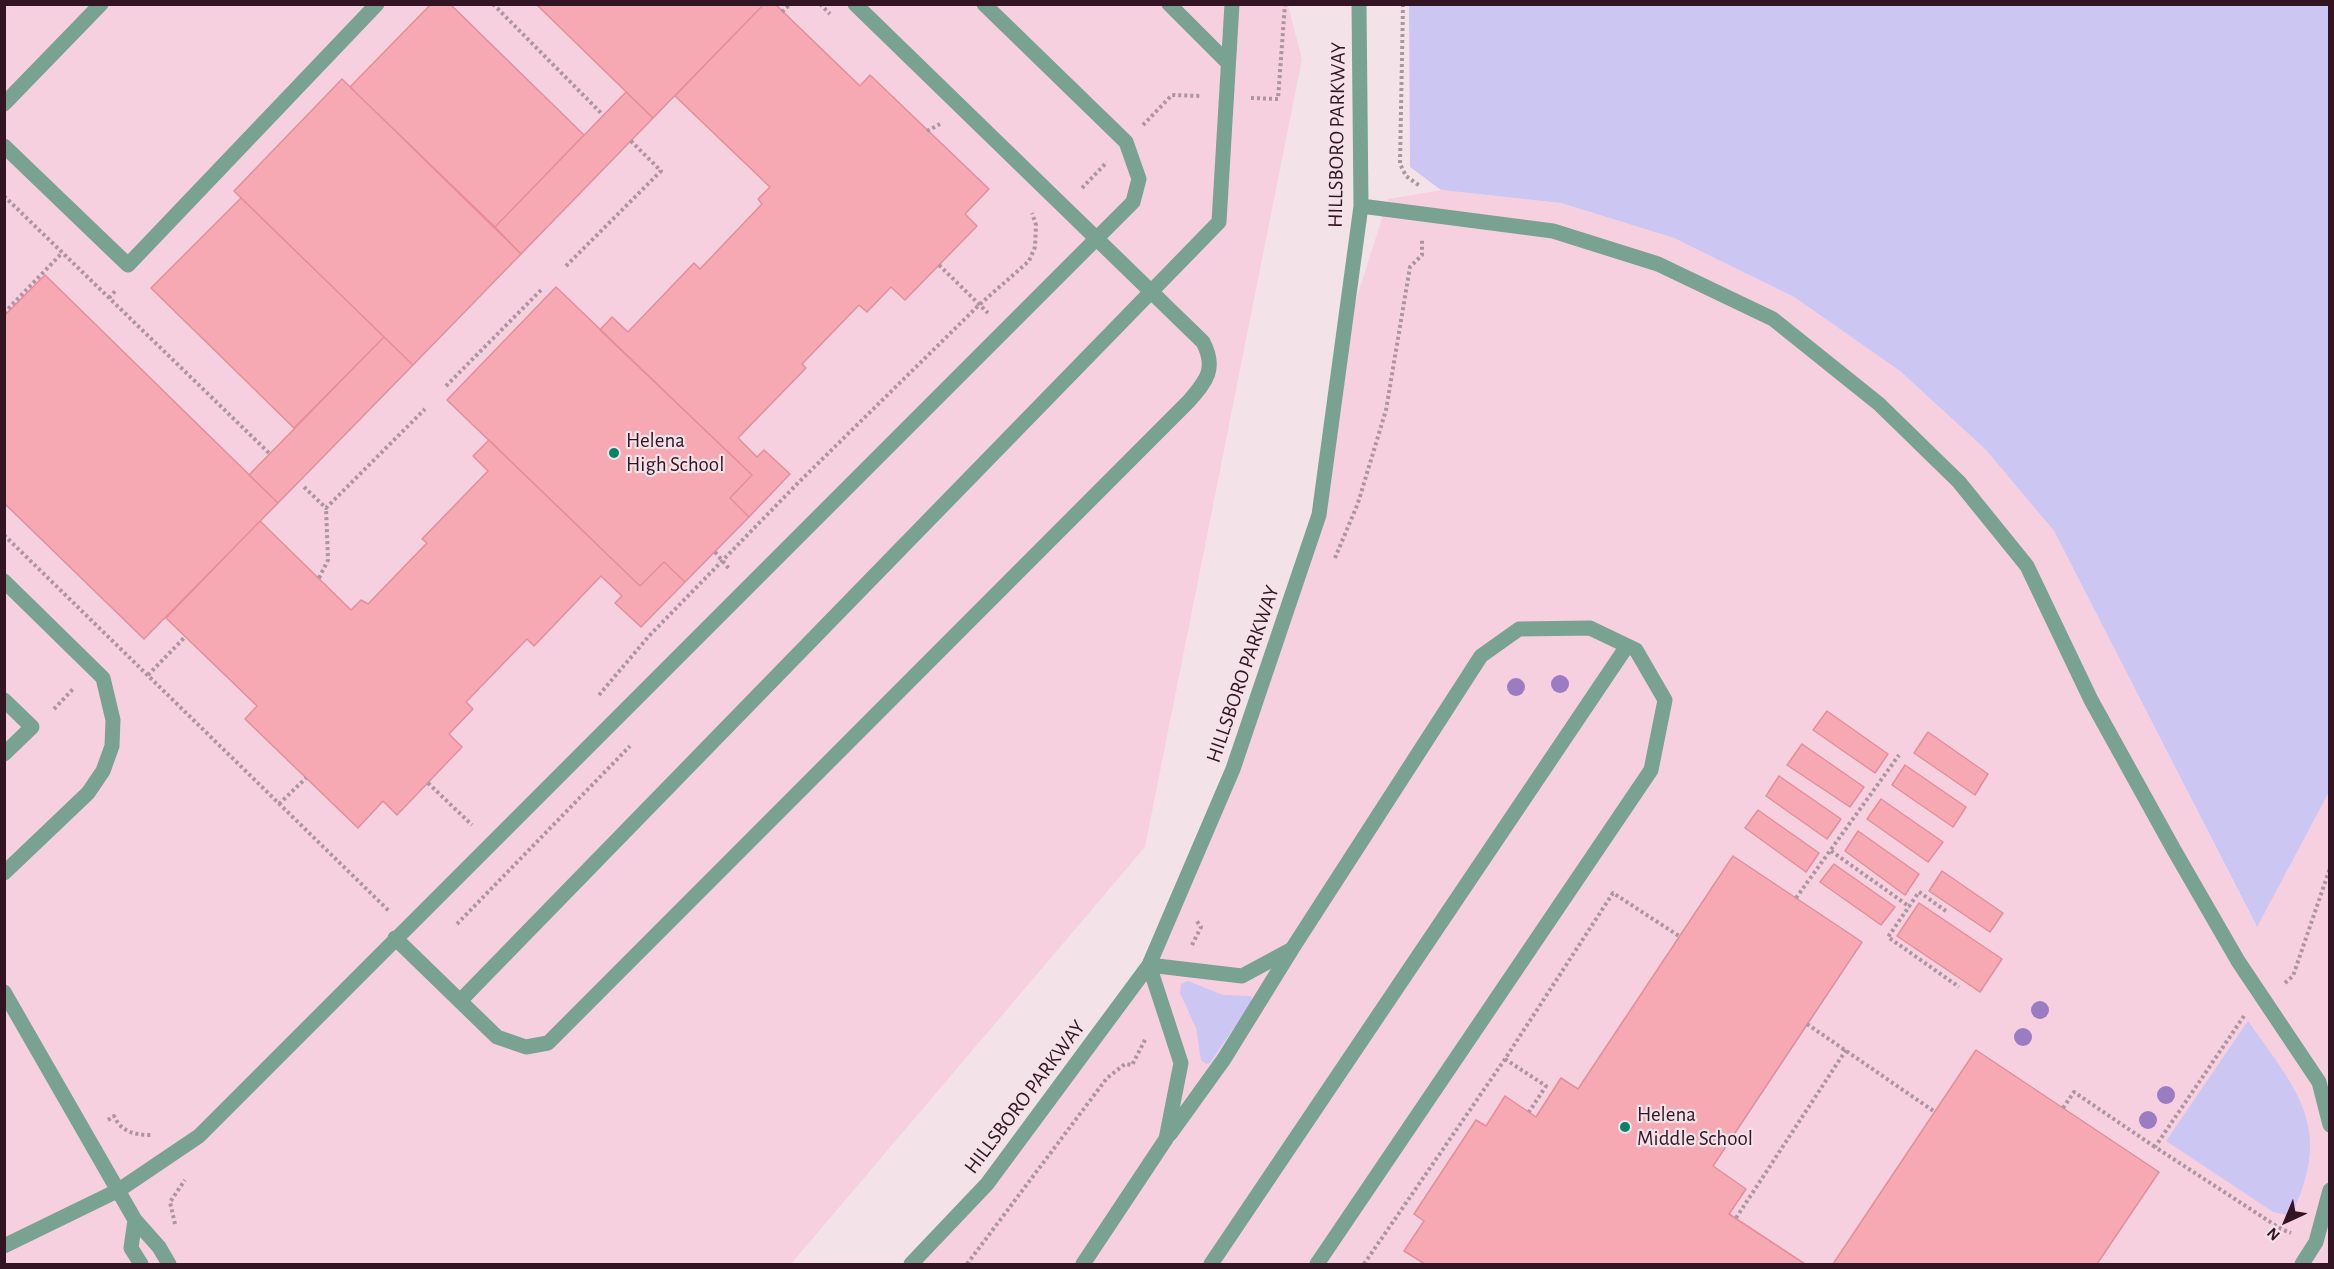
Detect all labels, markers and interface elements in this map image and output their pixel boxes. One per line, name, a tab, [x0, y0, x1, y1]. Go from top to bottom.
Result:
street label: HILLSBORO PARKWAY	[1323, 42, 1351, 228]
place label: Helena High School	[626, 428, 724, 478]
marker: Helena High School	[607, 446, 621, 460]
street label: HILLSBORO PARKWAY	[1201, 582, 1285, 766]
street label: HILLSBORO PARKWAY	[959, 1015, 1091, 1179]
place label: Helena Middle School	[1637, 1102, 1753, 1152]
marker: Helena Middle School	[1618, 1120, 1632, 1134]
north arrow	[2256, 1191, 2316, 1251]
text: N	[2264, 1224, 2283, 1244]

